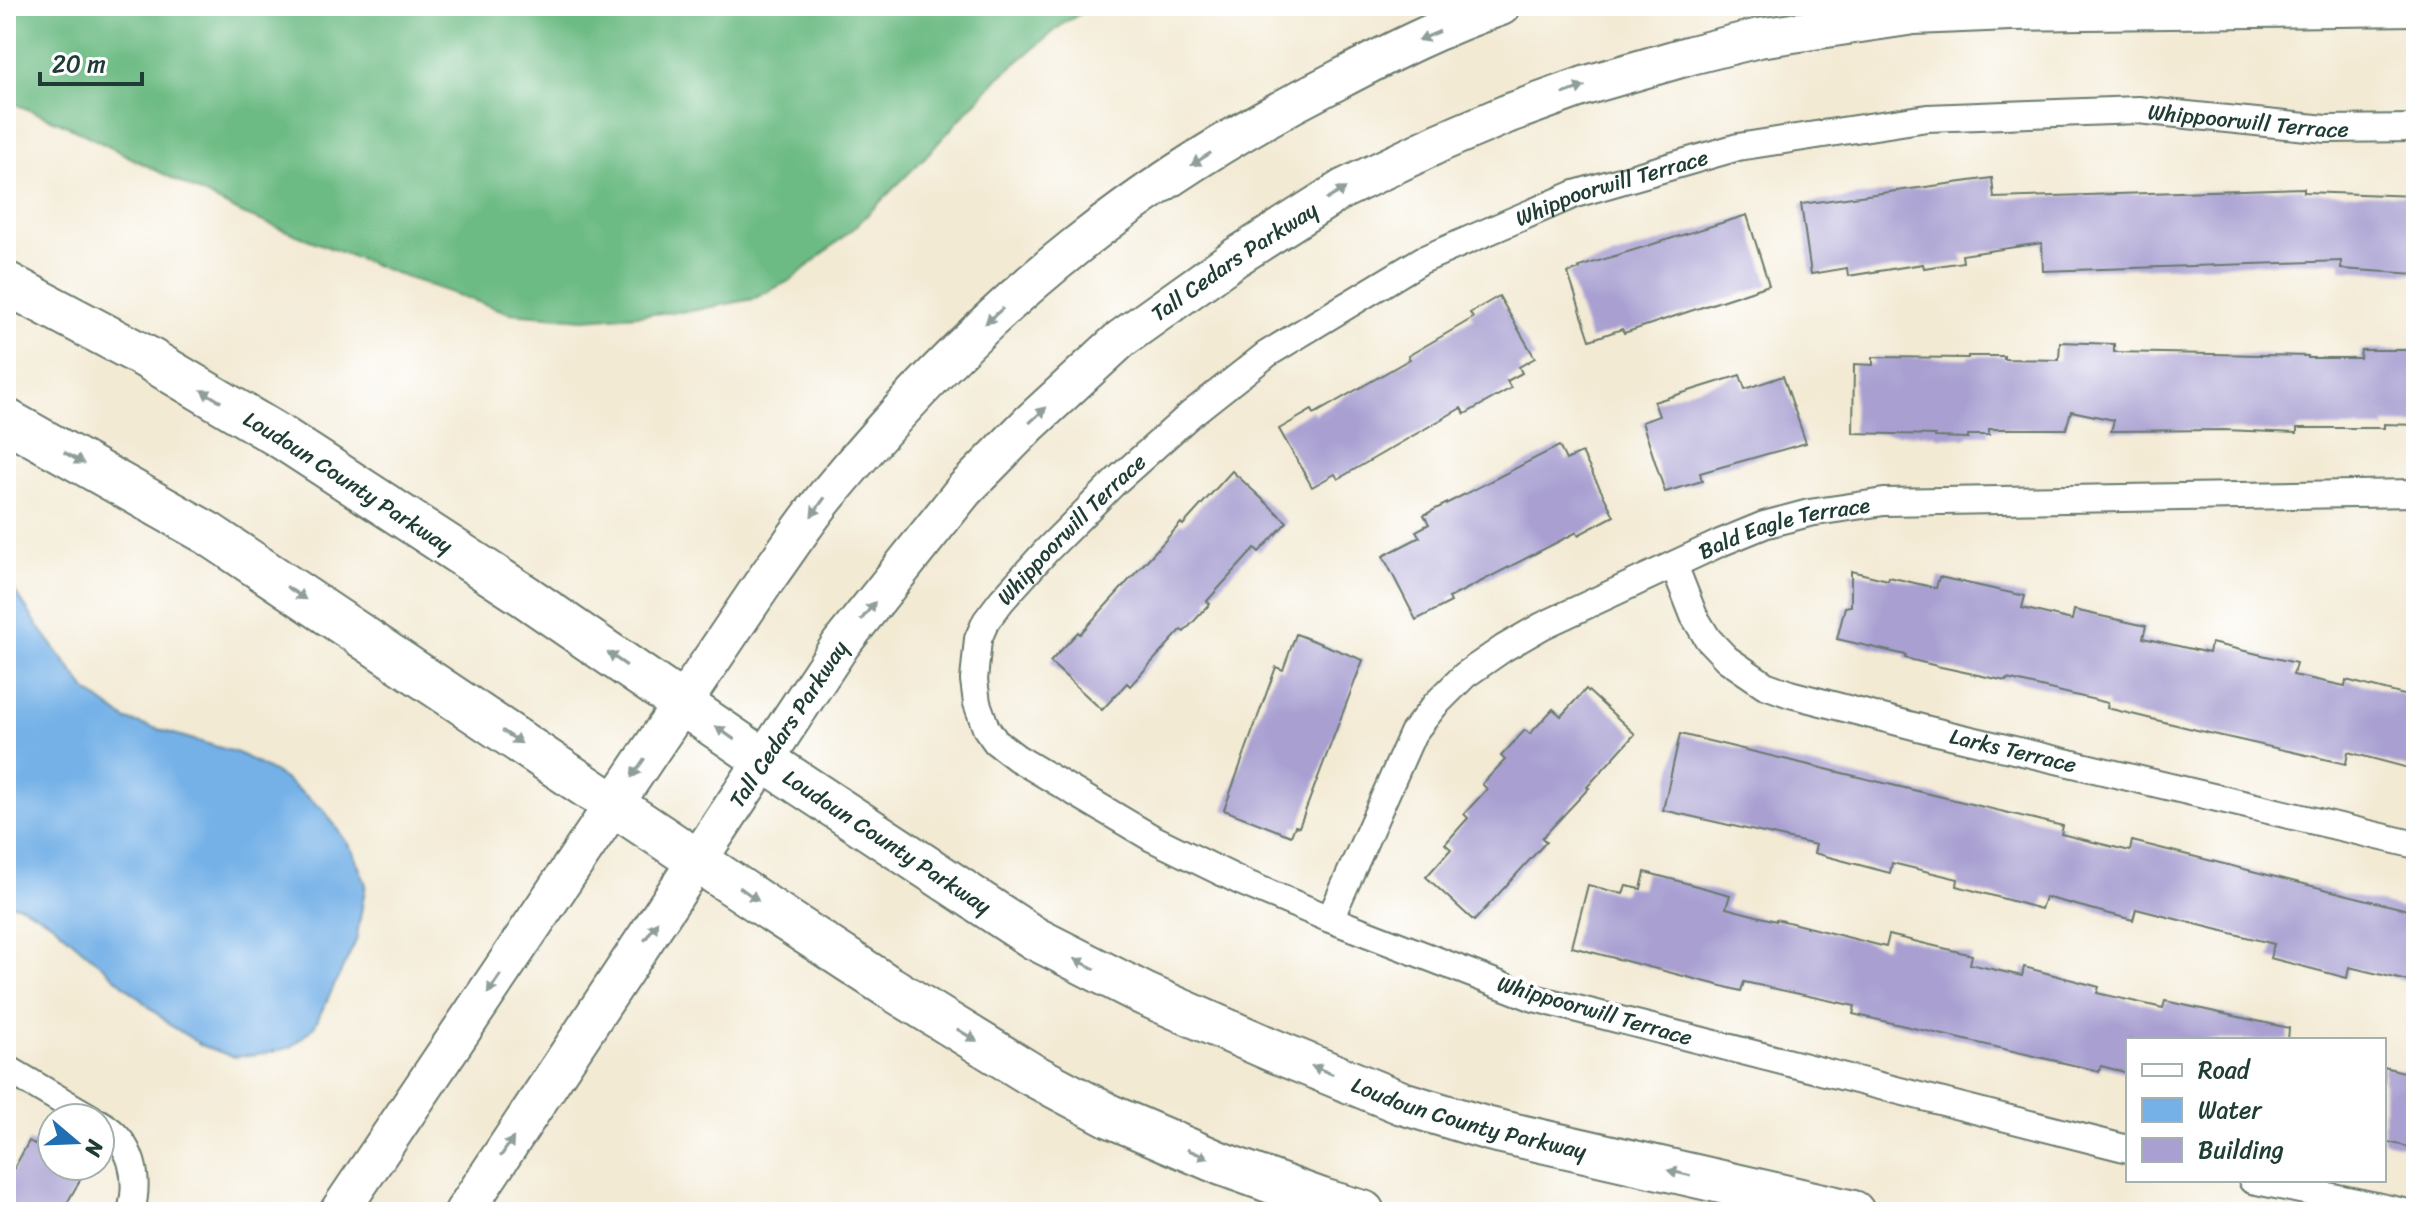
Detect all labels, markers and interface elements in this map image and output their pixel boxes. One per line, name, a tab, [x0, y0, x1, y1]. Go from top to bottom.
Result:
one-way arrow	[1417, 30, 1441, 43]
scale bar	[40, 36, 142, 86]
text: 20 m	[52, 43, 106, 85]
one-way arrow	[1562, 83, 1586, 96]
street label: Whippoorwill Terrace	[2146, 92, 2349, 149]
street label: Whippoorwill Terrace	[1509, 138, 1713, 238]
one-way arrow	[1190, 151, 1212, 165]
one-way arrow	[1325, 188, 1347, 202]
street label: Tall Cedars Parkway	[1142, 190, 1326, 332]
one-way arrow	[985, 307, 1005, 324]
one-way arrow	[200, 389, 222, 403]
street label: Loudoun County Parkway	[236, 400, 461, 565]
one-way arrow	[1028, 407, 1047, 425]
street label: Whippoorwill Terrace	[987, 444, 1155, 615]
one-way arrow	[63, 451, 85, 465]
street label: Bald Eagle Terrace	[1692, 485, 1873, 571]
one-way arrow	[810, 496, 826, 518]
one-way arrow	[286, 585, 307, 600]
one-way arrow	[859, 601, 875, 621]
street label: Tall Cedars Parkway	[718, 631, 859, 816]
one-way arrow	[606, 652, 627, 667]
street label: Larks Terrace	[1946, 717, 2080, 784]
one-way arrow	[715, 726, 736, 741]
one-way arrow	[502, 730, 523, 745]
one-way arrow	[631, 757, 646, 778]
street label: Loudoun County Parkway	[775, 758, 1000, 925]
one-way arrow	[738, 886, 759, 901]
one-way arrow	[644, 920, 659, 941]
one-way arrow	[1074, 957, 1097, 971]
street label: Whippoorwill Terrace	[1493, 964, 1697, 1057]
one-way arrow	[487, 973, 502, 995]
one-way arrow	[956, 1027, 978, 1041]
legend	[2126, 1038, 2386, 1182]
text: Road	[2198, 1049, 2252, 1091]
one-way arrow	[1310, 1064, 1334, 1077]
street label: Loudoun County Parkway	[1345, 1065, 1591, 1171]
text: Water	[2198, 1089, 2263, 1131]
north arrow	[36, 1102, 116, 1182]
text: Building	[2198, 1129, 2284, 1171]
text: N	[73, 1134, 116, 1163]
one-way arrow	[500, 1136, 514, 1158]
one-way arrow	[1186, 1147, 1210, 1160]
one-way arrow	[1666, 1166, 1691, 1179]

